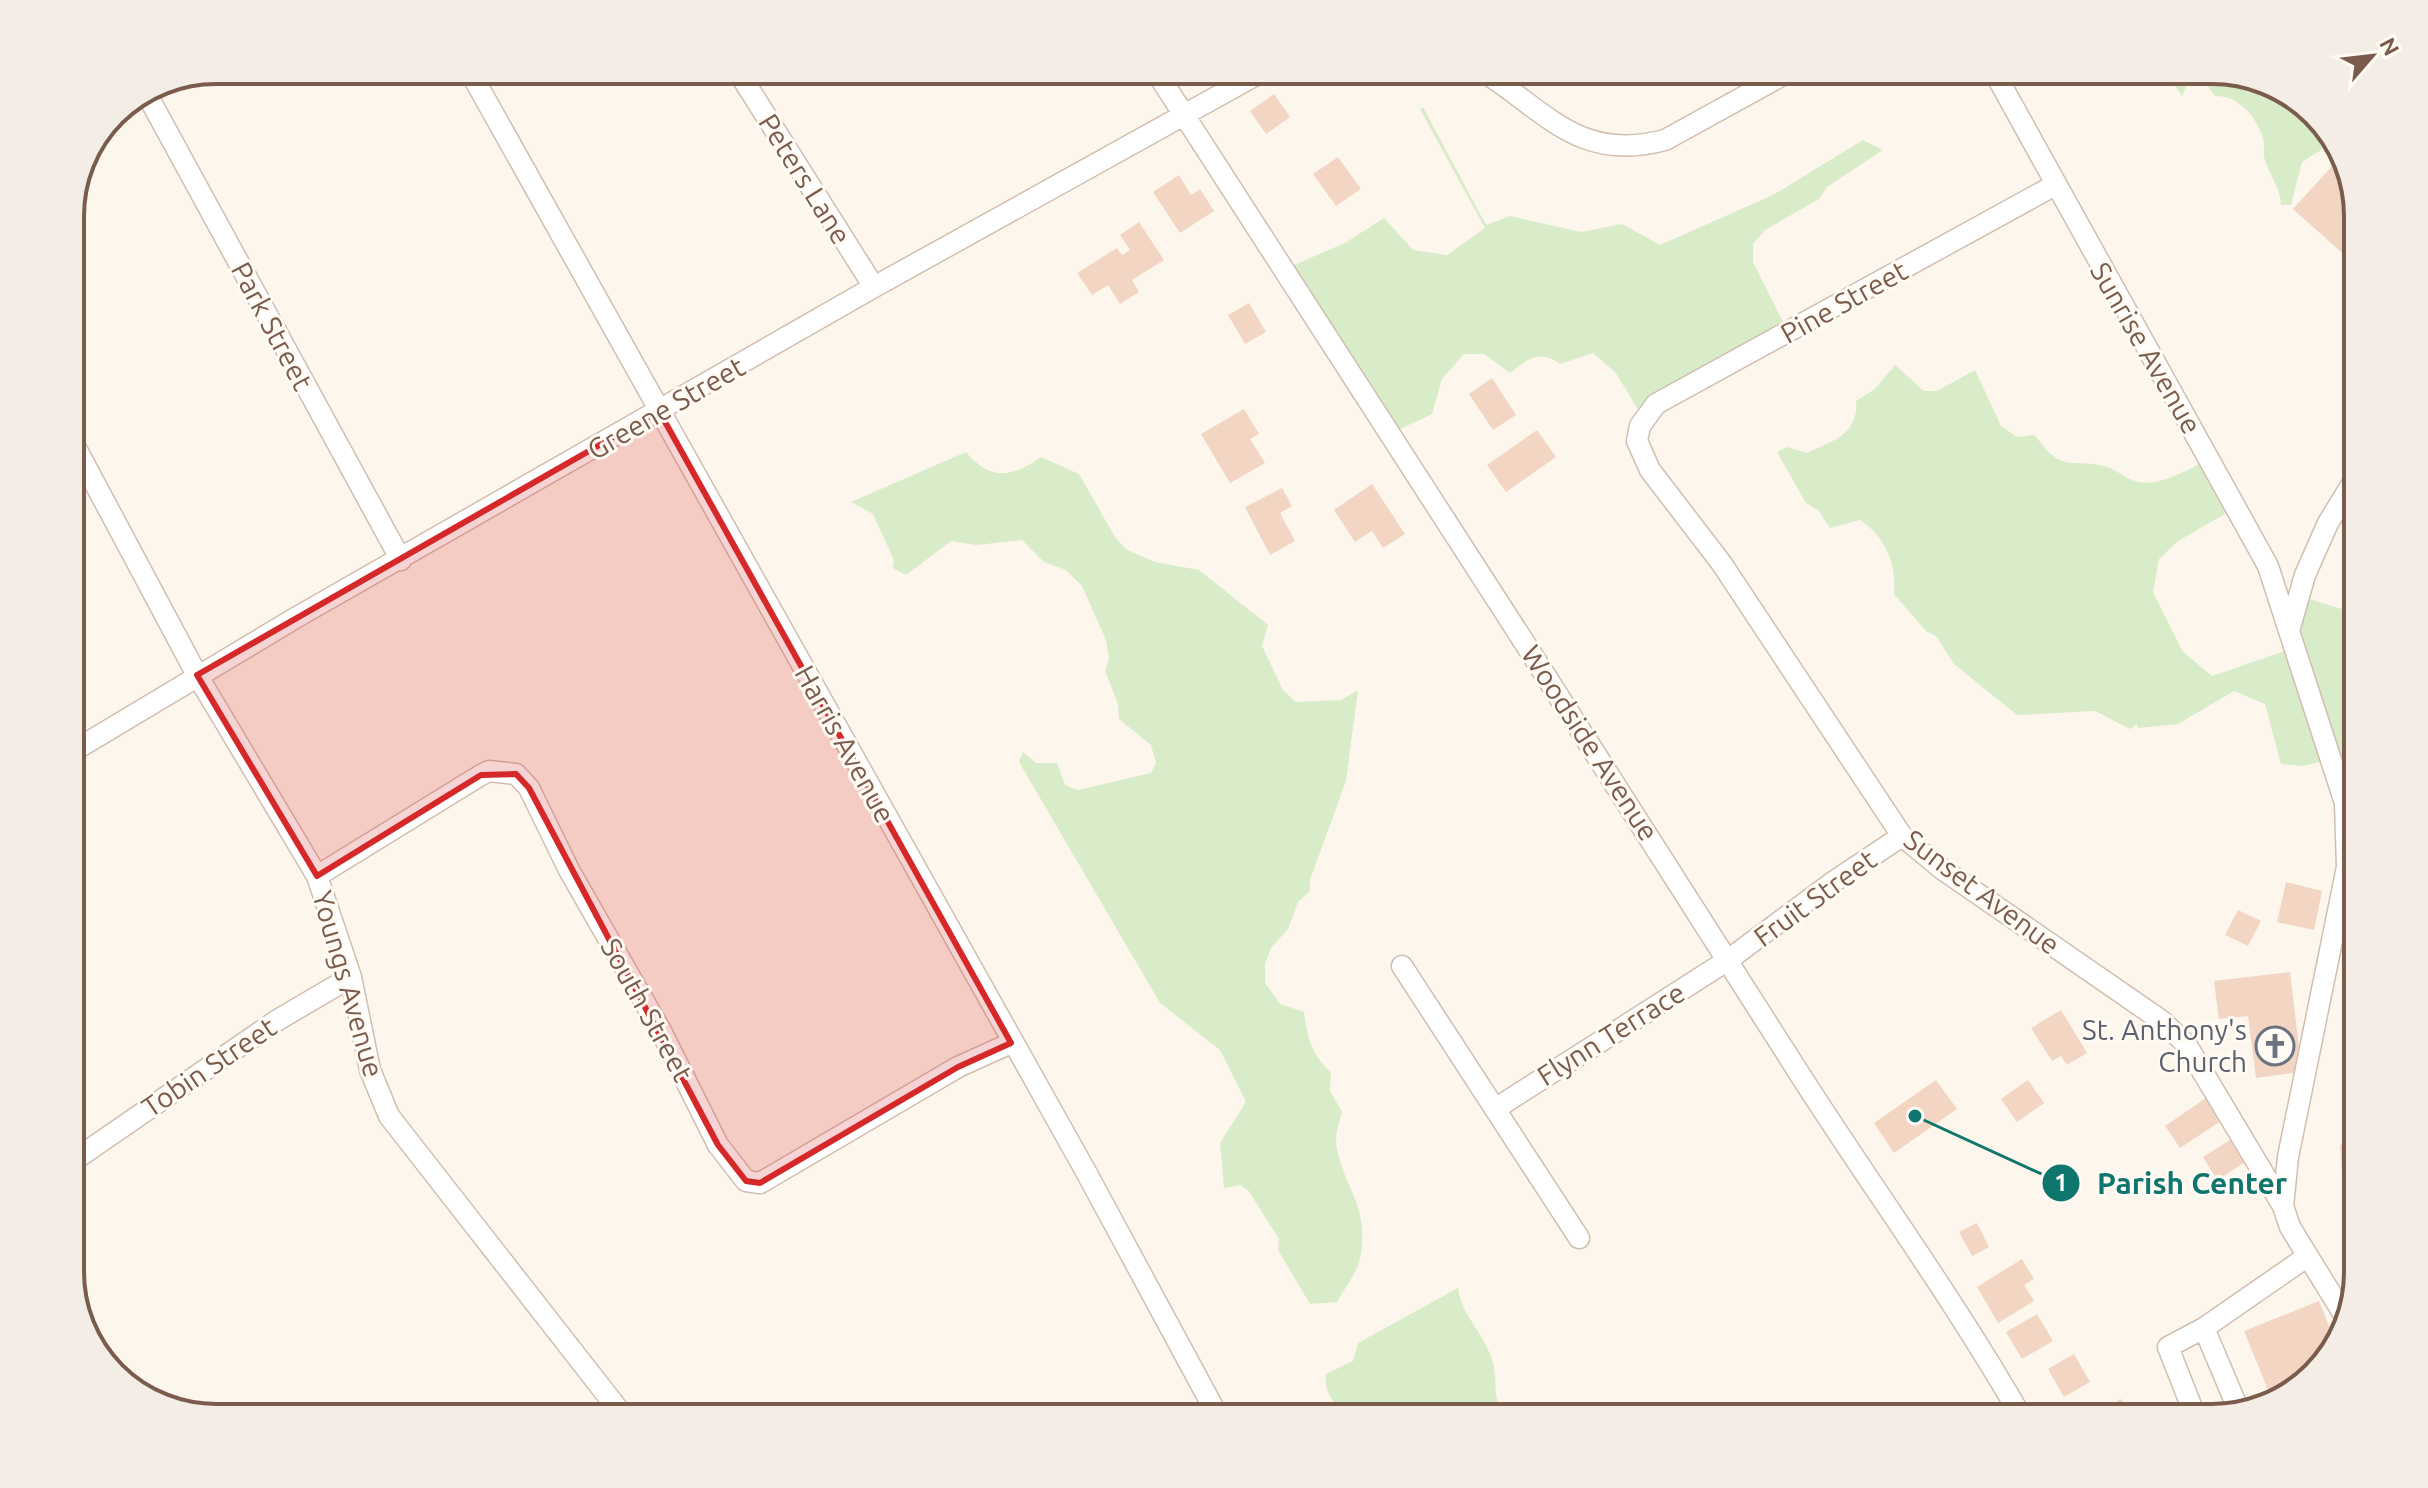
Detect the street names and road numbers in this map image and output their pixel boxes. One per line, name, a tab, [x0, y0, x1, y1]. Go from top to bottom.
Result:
street label: Peters Lane	[753, 108, 858, 249]
street label: Pine Street	[1775, 254, 1912, 349]
street label: Park Street	[226, 257, 319, 395]
street label: Sunrise Avenue	[2085, 257, 2208, 439]
street label: Greene Street	[582, 350, 750, 465]
street label: Woodside Avenue	[1516, 639, 1665, 846]
street label: Harris Avenue	[789, 660, 901, 828]
street label: Sunset Avenue	[1899, 823, 2066, 960]
street label: Fruit Street	[1748, 843, 1882, 952]
street label: Youngs Avenue	[307, 887, 390, 1081]
street label: South Street	[595, 933, 699, 1087]
street label: Flynn Terrace	[1531, 976, 1690, 1091]
street label: Tobin Street	[136, 1011, 281, 1123]

